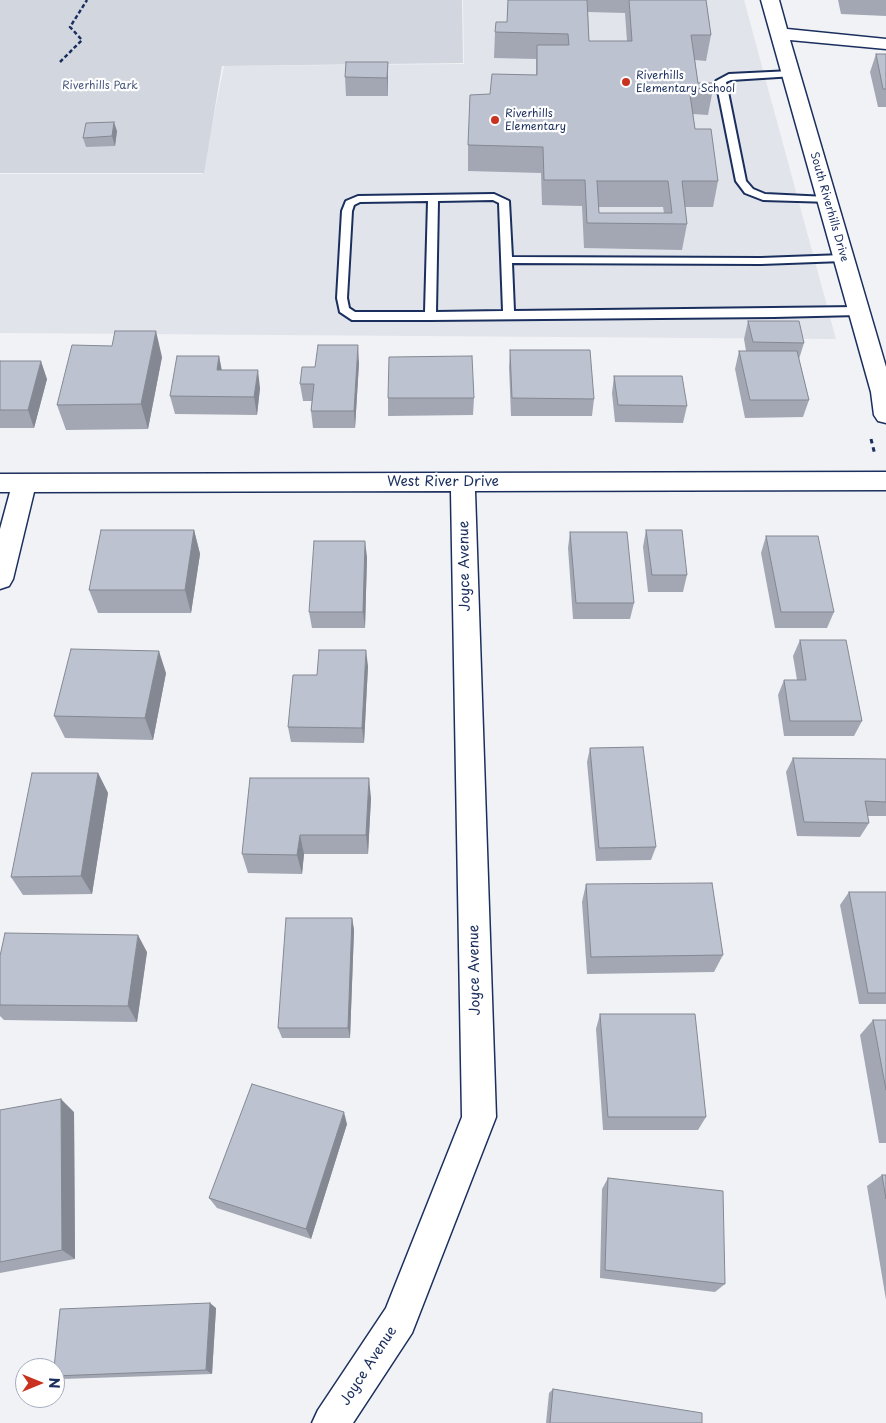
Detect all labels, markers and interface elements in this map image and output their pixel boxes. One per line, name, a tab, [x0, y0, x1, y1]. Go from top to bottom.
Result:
place label: Riverhills Elementary School	[636, 69, 735, 95]
marker: Riverhills Elementary School	[620, 76, 632, 88]
park label: Riverhills Park	[62, 79, 138, 93]
place label: Riverhills Elementary	[505, 107, 566, 133]
marker: Riverhills Elementary	[489, 114, 501, 126]
street label: South Riverhills Drive	[807, 151, 851, 263]
street label: West River Drive	[387, 474, 499, 490]
street label: Joyce Avenue	[456, 520, 474, 612]
street label: Joyce Avenue	[466, 924, 484, 1016]
street label: Joyce Avenue	[337, 1323, 401, 1409]
north arrow	[15, 1358, 65, 1408]
text: N	[44, 1377, 65, 1389]

